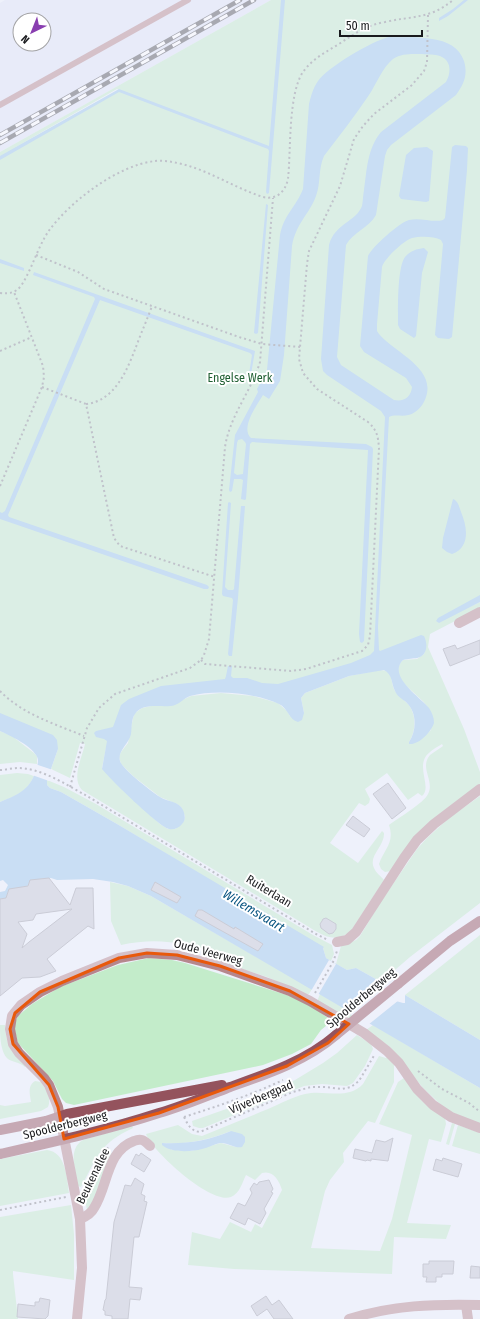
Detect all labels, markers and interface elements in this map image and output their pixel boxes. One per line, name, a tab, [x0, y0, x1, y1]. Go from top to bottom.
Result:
north arrow	[12, 12, 52, 52]
scale bar	[340, 12, 422, 38]
text: 50 m	[346, 19, 370, 33]
text: N	[19, 32, 32, 46]
park label: Engelse Werk	[208, 371, 273, 385]
street label: Ruiterlaan	[244, 872, 294, 910]
water label: Willemsvaart	[220, 886, 288, 935]
street label: Oude Veerweg	[172, 936, 244, 968]
street label: Spoolderbergweg	[324, 965, 399, 1031]
street label: Vijverbergpad	[227, 1077, 295, 1117]
street label: Spoolderbergweg	[22, 1108, 109, 1142]
street label: Beukenallee	[73, 1146, 113, 1206]

